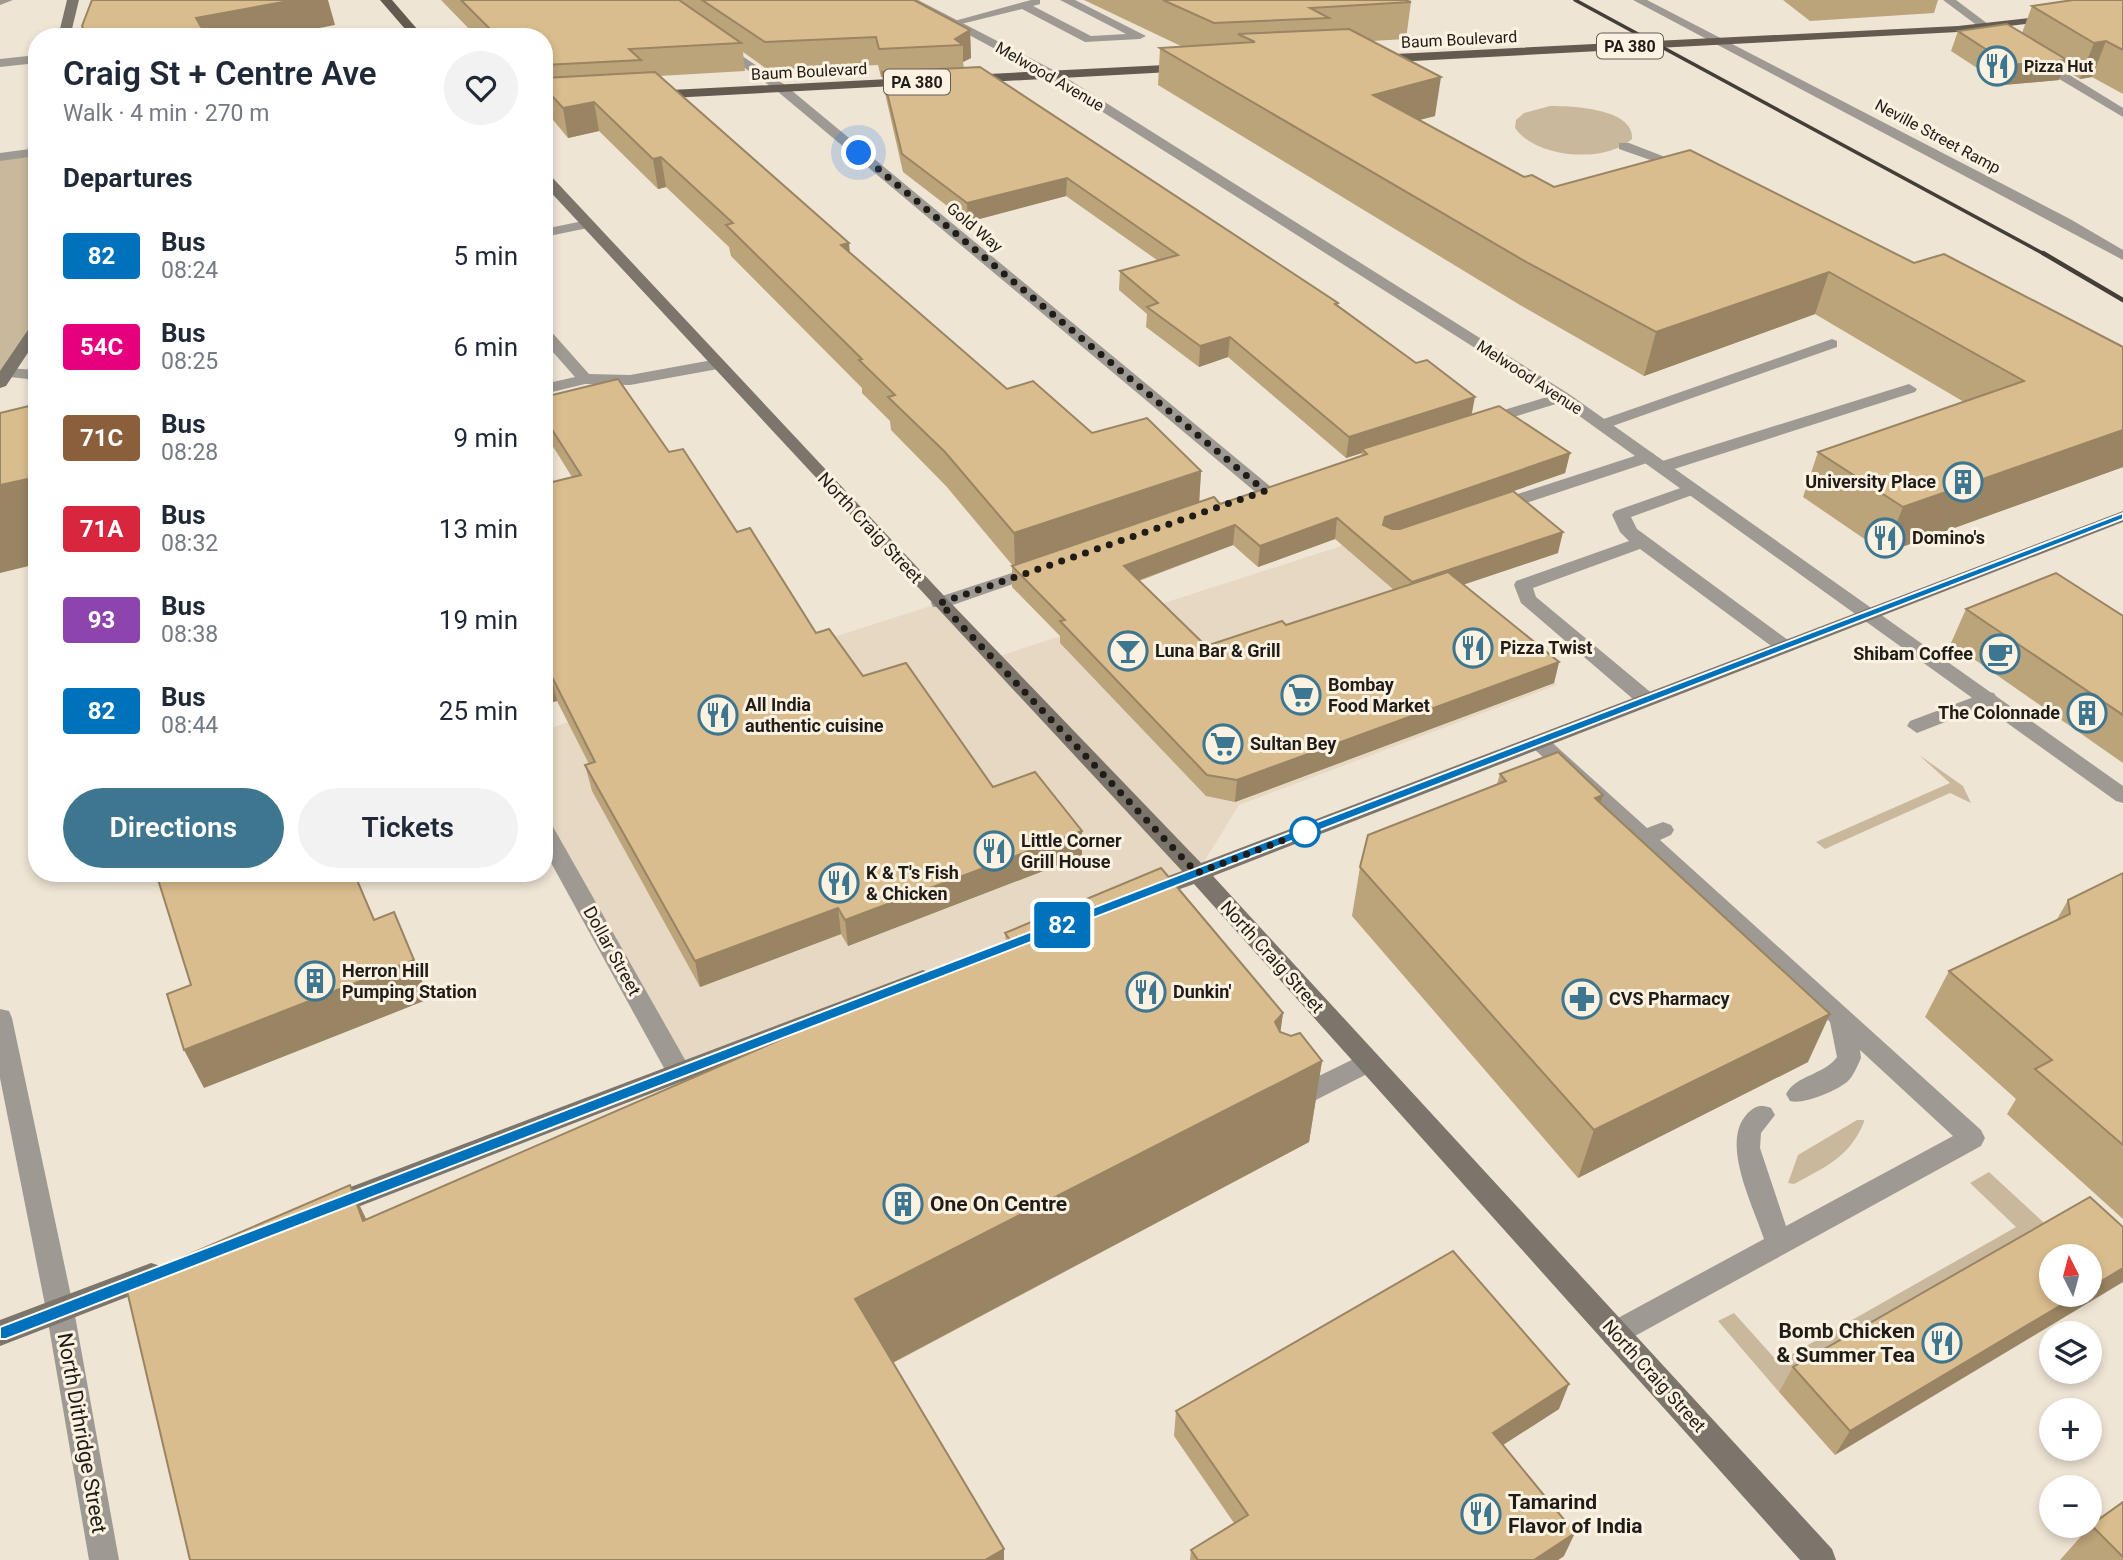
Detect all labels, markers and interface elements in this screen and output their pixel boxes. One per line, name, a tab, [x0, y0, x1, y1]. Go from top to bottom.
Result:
street label: Baum Boulevard	[1400, 27, 1518, 52]
road number: PA 380	[1597, 34, 1663, 58]
street label: Melwood Avenue	[992, 38, 1107, 115]
restaurant icon: Pizza Hut	[1976, 45, 2018, 87]
button: heart	[444, 51, 518, 125]
text: Craig St + Centre Ave	[63, 54, 377, 93]
place label: Pizza Hut	[2024, 57, 2094, 76]
street label: Baum Boulevard	[750, 59, 868, 84]
road number: PA 380	[884, 69, 950, 94]
street label: Neville Street Ramp	[1872, 95, 2004, 178]
text: Walk · 4 min · 270 m	[63, 100, 269, 127]
your location	[841, 135, 876, 170]
text: Departures	[63, 163, 193, 193]
street label: Gold Way	[943, 199, 1007, 256]
text: Bus	[161, 227, 206, 257]
text: 5 min	[453, 241, 518, 271]
text: 82	[88, 242, 115, 270]
text: 08:24	[161, 257, 218, 284]
text: Bus	[161, 318, 206, 348]
text: 6 min	[453, 332, 518, 362]
text: 54C	[80, 333, 123, 361]
street label: Melwood Avenue	[1473, 336, 1586, 419]
text: 08:25	[161, 348, 218, 375]
text: Bus	[161, 409, 206, 439]
text: 9 min	[453, 423, 518, 453]
text: 71C	[80, 424, 123, 452]
text: 08:28	[161, 439, 218, 466]
building icon: University Place	[1942, 461, 1984, 503]
street label: North Craig Street	[814, 468, 927, 587]
place label: University Place	[1805, 471, 1936, 492]
text: Bus	[161, 500, 206, 530]
text: 13 min	[439, 514, 518, 544]
text: 71A	[80, 515, 123, 543]
restaurant icon: Domino's	[1864, 517, 1906, 559]
place label: Domino's	[1912, 527, 1985, 548]
text: 08:32	[161, 530, 218, 557]
text: Bus	[161, 591, 206, 621]
text: 19 min	[439, 605, 518, 635]
text: 93	[88, 606, 115, 634]
text: 08:38	[161, 621, 218, 648]
restaurant icon: Pizza Twist	[1452, 627, 1494, 669]
bar icon: Luna Bar & Grill	[1107, 630, 1149, 672]
cafe icon: Shibam Coffee	[1979, 633, 2021, 675]
place label: Pizza Twist	[1500, 637, 1592, 658]
place label: Luna Bar & Grill	[1155, 640, 1280, 661]
place label: Shibam Coffee	[1853, 643, 1973, 664]
supermarket icon: Bombay Food Market	[1280, 674, 1322, 716]
place label: Bombay Food Market	[1328, 674, 1430, 716]
text: Bus	[161, 682, 206, 712]
building icon: The Colonnade	[2066, 692, 2108, 734]
restaurant icon: All India authentic cuisine	[697, 694, 739, 736]
place label: All India authentic cuisine	[745, 694, 884, 736]
text: 25 min	[439, 696, 518, 726]
text: 82	[88, 697, 115, 725]
place label: The Colonnade	[1938, 702, 2060, 723]
text: 08:44	[161, 712, 218, 739]
supermarket icon: Sultan Bey	[1202, 723, 1244, 765]
place label: Sultan Bey	[1250, 733, 1337, 754]
button: Directions	[63, 788, 284, 868]
button: Tickets	[298, 788, 518, 868]
unlabelled marker	[1290, 817, 1320, 847]
restaurant icon: Little Corner Grill House	[973, 830, 1015, 872]
place label: Little Corner Grill House	[1021, 830, 1122, 872]
restaurant icon: K & T's Fish & Chicken	[818, 862, 860, 904]
place label: K & T's Fish & Chicken	[866, 862, 959, 904]
street label: North Craig Street	[1217, 896, 1328, 1017]
line badge: 82	[1030, 902, 1094, 948]
street label: Dollar Street	[579, 903, 646, 999]
text: 82	[1048, 911, 1076, 939]
building icon: Herron Hill Pumping Station	[294, 960, 336, 1002]
place label: Herron Hill Pumping Station	[342, 960, 477, 1002]
restaurant icon: Dunkin'	[1125, 971, 1167, 1013]
pharmacy icon: CVS Pharmacy	[1561, 978, 1603, 1020]
place label: Dunkin'	[1173, 981, 1232, 1002]
place label: CVS Pharmacy	[1609, 988, 1731, 1009]
building icon: One On Centre	[882, 1183, 924, 1225]
place label: One On Centre	[930, 1192, 1067, 1216]
north arrow	[2039, 1244, 2102, 1307]
map controls	[2039, 1244, 2102, 1538]
street label: North Craig Street	[1599, 1315, 1710, 1436]
place label: Bomb Chicken & Summer Tea	[1777, 1319, 1915, 1367]
button: layers	[2039, 1321, 2102, 1384]
restaurant icon: Bomb Chicken & Summer Tea	[1921, 1322, 1963, 1364]
street label: North Dithridge Street	[53, 1331, 111, 1535]
button: +	[2039, 1398, 2102, 1461]
button: −	[2039, 1475, 2102, 1538]
place label: Tamarind Flavor of India	[1508, 1490, 1643, 1538]
restaurant icon: Tamarind Flavor of India	[1460, 1493, 1502, 1535]

